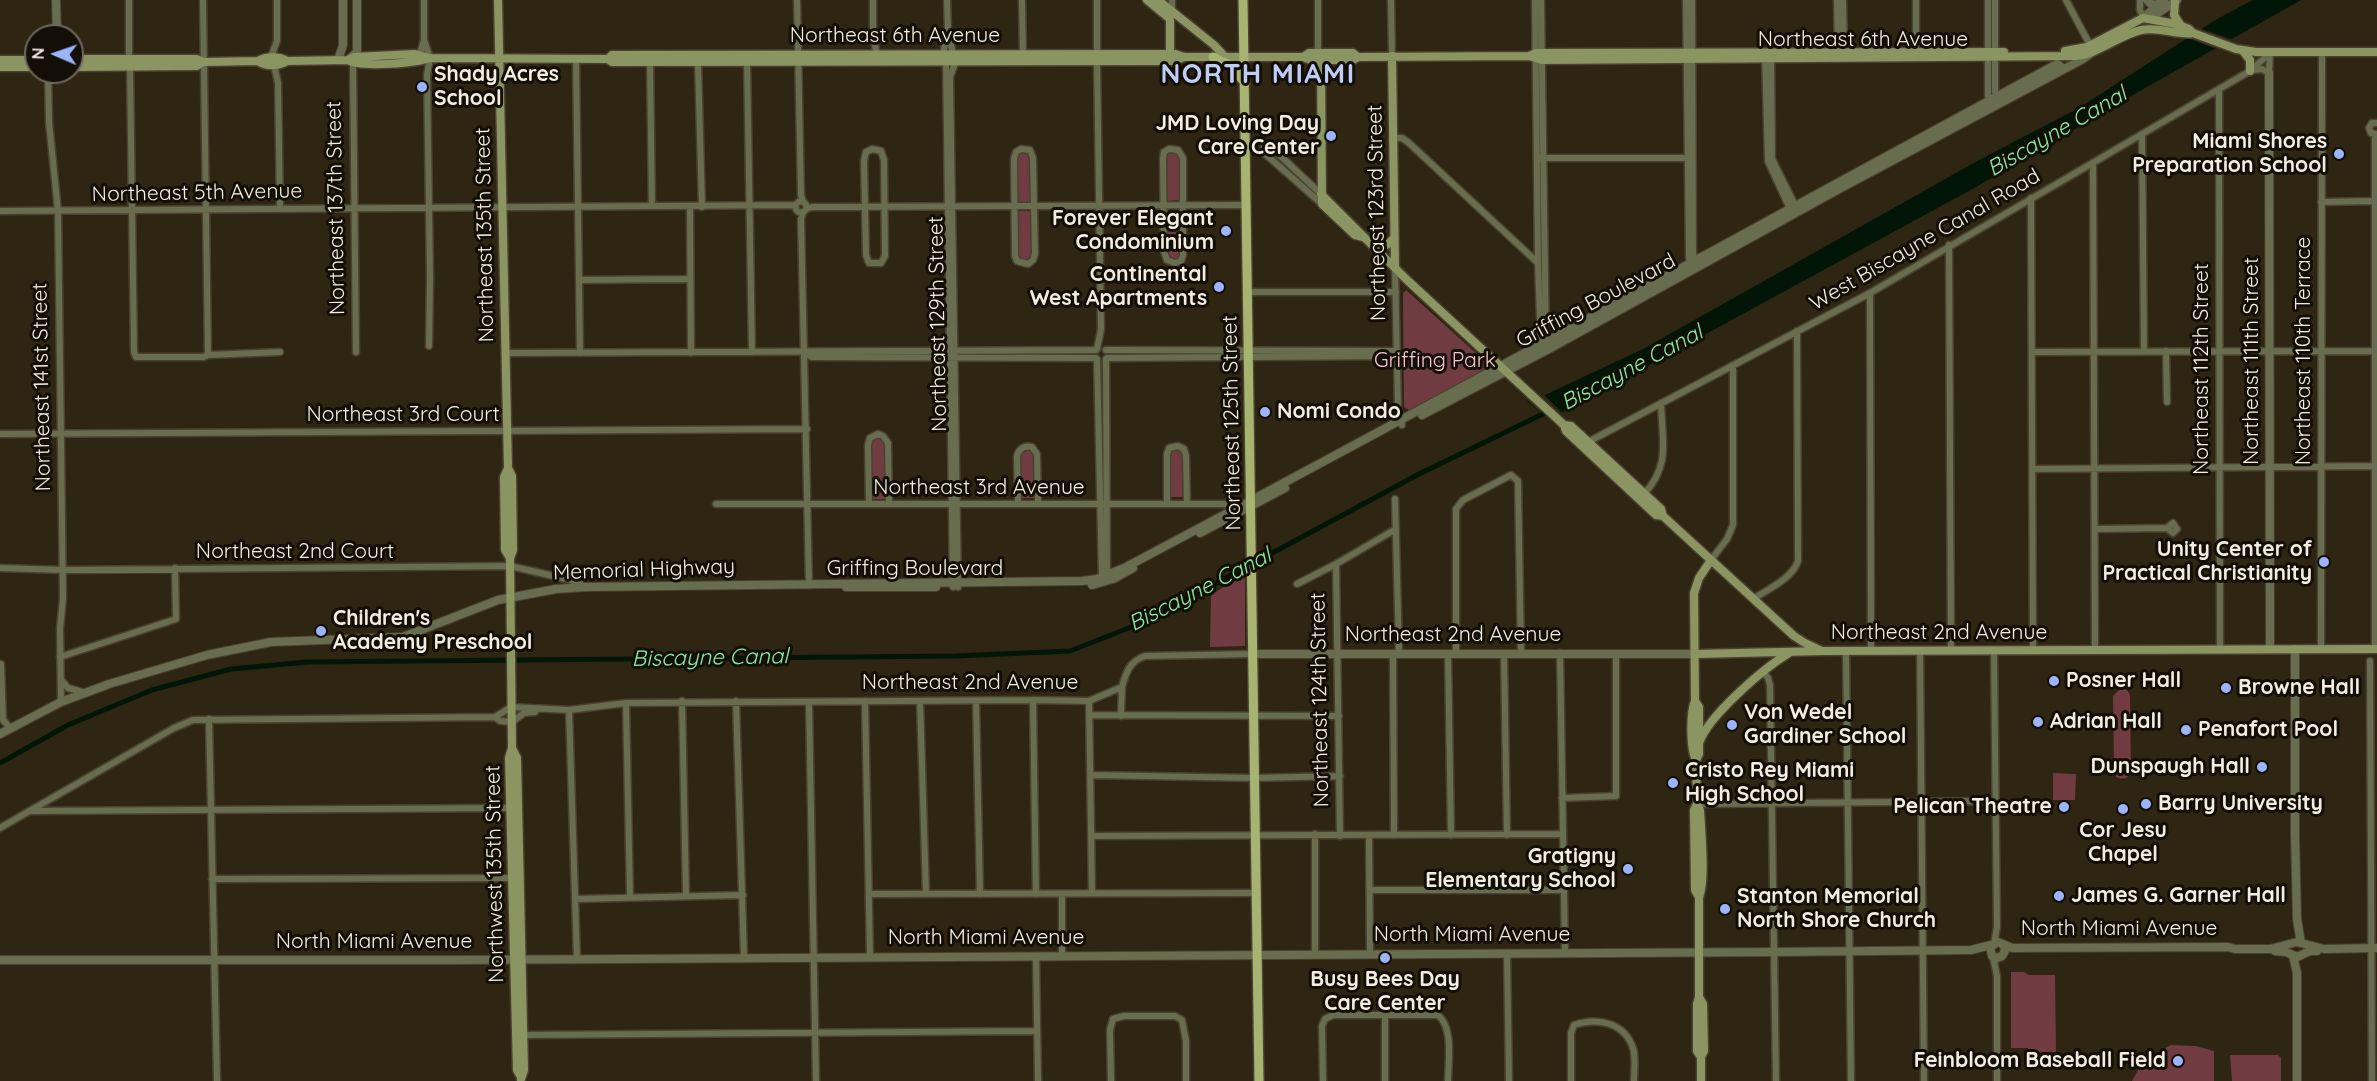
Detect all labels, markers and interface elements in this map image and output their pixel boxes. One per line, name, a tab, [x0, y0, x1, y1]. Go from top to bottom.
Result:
street label: Northeast 6th Avenue	[790, 23, 1000, 49]
north arrow	[24, 24, 84, 84]
street label: Northeast 6th Avenue	[1758, 27, 1968, 53]
text: N	[28, 47, 48, 60]
district label: NORTH MIAMI	[1160, 59, 1356, 91]
place label: Shady Acres School	[434, 62, 559, 112]
marker: Shady Acres School	[415, 80, 429, 94]
water label: Biscayne Canal	[1983, 81, 2131, 183]
street label: Northeast 137th Street	[322, 101, 350, 315]
street label: Northeast 123rd Street	[1363, 105, 1391, 321]
place label: JMD Loving Day Care Center	[1155, 111, 1319, 161]
street label: Northeast 135th Street	[471, 127, 499, 343]
marker: JMD Loving Day Care Center	[1324, 129, 1338, 143]
place label: Miami Shores Preparation School	[2132, 129, 2327, 179]
marker: Miami Shores Preparation School	[2332, 147, 2346, 161]
street label: West Biscayne Canal Road	[1805, 164, 2045, 316]
street label: Northeast 5th Avenue	[92, 179, 302, 207]
place label: Forever Elegant Condominium	[1052, 206, 1214, 256]
street label: Northeast 129th Street	[924, 216, 952, 432]
marker: Forever Elegant Condominium	[1219, 224, 1233, 238]
street label: Northeast 110th Terrace	[2291, 237, 2317, 465]
street label: Griffing Boulevard	[1512, 248, 1680, 354]
street label: Northeast 111th Street	[2239, 257, 2265, 465]
place label: Continental West Apartments	[1030, 262, 1207, 312]
street label: Northeast 112th Street	[2189, 263, 2215, 475]
marker: Continental West Apartments	[1212, 280, 1226, 294]
street label: Northeast 141st Street	[28, 282, 56, 492]
street label: Northeast 125th Street	[1218, 315, 1246, 531]
water label: Biscayne Canal	[1557, 320, 1707, 416]
park label: Griffing Park	[1374, 348, 1496, 374]
place label: Nomi Condo	[1277, 399, 1401, 425]
street label: Northeast 3rd Court	[306, 402, 500, 428]
marker: Nomi Condo	[1258, 405, 1272, 419]
street label: Northeast 3rd Avenue	[873, 475, 1085, 501]
place label: Unity Center of Practical Christianity	[2102, 537, 2312, 587]
street label: Northeast 2nd Court	[196, 539, 394, 565]
water label: Biscayne Canal	[1124, 543, 1276, 637]
street label: Memorial Highway	[553, 554, 735, 586]
marker: Unity Center of Practical Christianity	[2317, 555, 2331, 569]
street label: Griffing Boulevard	[827, 556, 1003, 582]
street label: Northeast 124th Street	[1306, 592, 1334, 808]
place label: Children's Academy Preschool	[333, 606, 532, 656]
street label: Northeast 2nd Avenue	[1831, 620, 2047, 646]
street label: Northeast 2nd Avenue	[1345, 622, 1561, 648]
marker: Children's Academy Preschool	[314, 624, 328, 638]
water label: Biscayne Canal	[632, 643, 788, 673]
place label: Posner Hall	[2066, 668, 2181, 694]
street label: Northeast 2nd Avenue	[862, 670, 1078, 696]
marker: Posner Hall	[2047, 674, 2061, 688]
place label: Browne Hall	[2238, 675, 2360, 701]
marker: Browne Hall	[2219, 681, 2233, 695]
place label: Von Wedel Gardiner School	[1744, 700, 1906, 750]
place label: Adrian Hall	[2050, 709, 2162, 735]
marker: Adrian Hall	[2031, 715, 2045, 729]
place label: Penafort Pool	[2198, 717, 2338, 743]
marker: Von Wedel Gardiner School	[1725, 718, 1739, 732]
marker: Penafort Pool	[2179, 723, 2193, 737]
place label: Dunspaugh Hall	[2091, 754, 2250, 780]
place label: Cristo Rey Miami High School	[1685, 758, 1854, 808]
marker: Dunspaugh Hall	[2255, 760, 2269, 774]
street label: Northwest 135th Street	[481, 765, 509, 983]
marker: Cristo Rey Miami High School	[1666, 776, 1680, 790]
place label: Barry University	[2158, 791, 2323, 817]
place label: Pelican Theatre	[1893, 794, 2052, 820]
marker: Barry University	[2139, 797, 2153, 811]
marker: Pelican Theatre	[2057, 800, 2071, 814]
marker: Cor Jesu Chapel	[2116, 802, 2130, 816]
place label: Cor Jesu Chapel	[2079, 818, 2167, 868]
place label: Gratigny Elementary School	[1425, 844, 1616, 894]
marker: Gratigny Elementary School	[1621, 862, 1635, 876]
place label: James G. Garner Hall	[2071, 883, 2286, 909]
place label: Stanton Memorial North Shore Church	[1737, 884, 1936, 934]
marker: James G. Garner Hall	[2052, 889, 2066, 903]
marker: Stanton Memorial North Shore Church	[1718, 902, 1732, 916]
street label: North Miami Avenue	[2021, 916, 2217, 942]
street label: North Miami Avenue	[1374, 922, 1570, 948]
street label: North Miami Avenue	[888, 925, 1084, 951]
street label: North Miami Avenue	[276, 929, 472, 955]
marker: Busy Bees Day Care Center	[1378, 951, 1392, 965]
place label: Busy Bees Day Care Center	[1310, 967, 1460, 1017]
place label: Feinbloom Baseball Field	[1914, 1048, 2166, 1074]
marker: Feinbloom Baseball Field	[2171, 1054, 2185, 1068]

